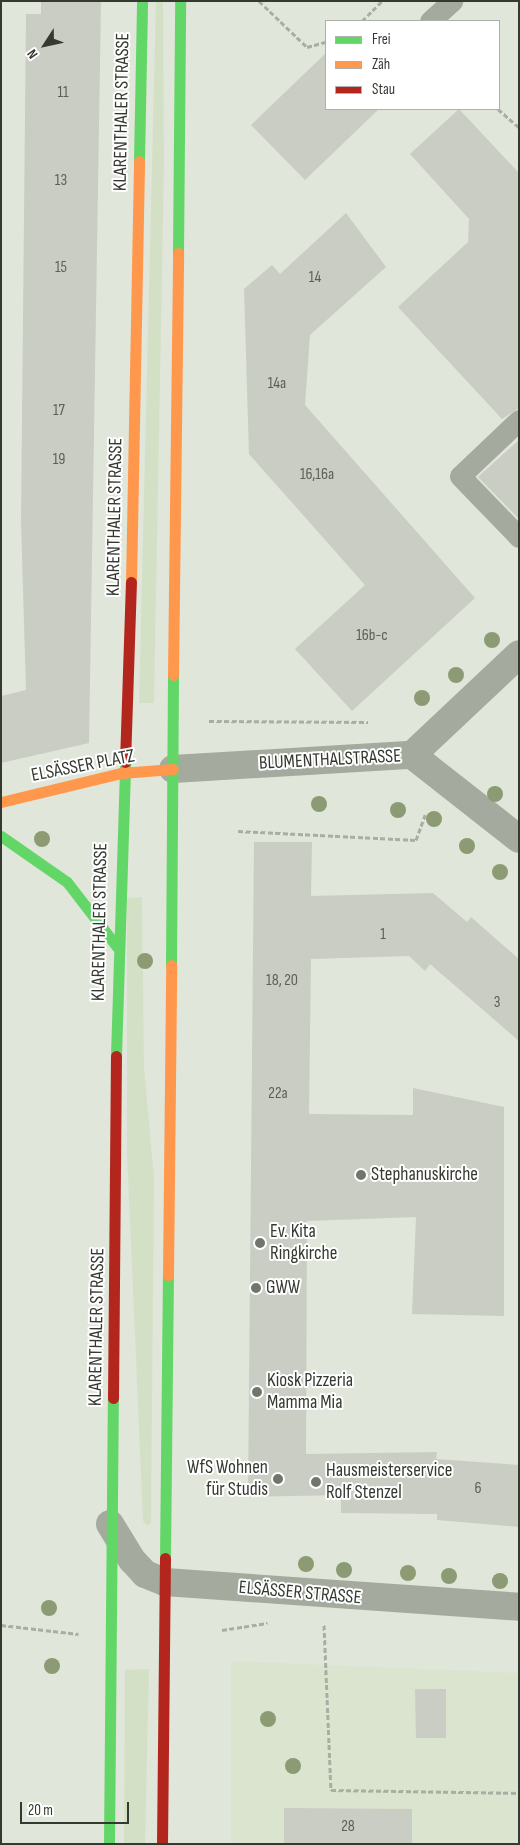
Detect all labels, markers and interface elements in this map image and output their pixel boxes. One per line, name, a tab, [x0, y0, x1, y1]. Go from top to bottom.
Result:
north arrow	[20, 20, 70, 70]
legend	[325, 20, 500, 110]
text: Frei	[372, 30, 391, 49]
street label: KLARENTHALER STRASSE	[109, 33, 135, 191]
text: N	[23, 46, 41, 62]
text: Zäh	[372, 55, 390, 74]
text: Stau	[372, 80, 395, 99]
house number: 11	[57, 83, 69, 103]
house number: 13	[55, 171, 67, 191]
house number: 15	[55, 258, 67, 278]
house number: 14	[309, 268, 321, 288]
house number: 14a	[268, 374, 286, 394]
house number: 17	[53, 401, 65, 421]
street label: KLARENTHALER STRASSE	[102, 438, 128, 596]
house number: 19	[53, 450, 65, 470]
house number: 16,16a	[300, 465, 334, 485]
house number: 16b-c	[356, 626, 388, 646]
street label: ELSÄSSER PLATZ	[29, 745, 137, 787]
street label: BLUMENTHALSTRASSE	[258, 745, 402, 775]
street label: KLARENTHALER STRASSE	[87, 843, 113, 1001]
house number: 1	[380, 925, 386, 945]
house number: 18, 20	[266, 971, 298, 991]
house number: 3	[494, 993, 500, 1013]
house number: 22a	[268, 1084, 288, 1104]
place label: Stephanuskirche	[371, 1164, 478, 1186]
marker: Stephanuskirche	[355, 1169, 367, 1181]
place label: Ev. Kita Ringkirche	[270, 1221, 337, 1265]
marker: Ev. Kita Ringkirche	[254, 1237, 266, 1249]
street label: KLARENTHALER STRASSE	[84, 1248, 110, 1406]
place label: GWW	[266, 1277, 300, 1299]
marker: GWW	[250, 1282, 262, 1294]
place label: Kiosk Pizzeria Mamma Mia	[267, 1370, 353, 1414]
marker: Kiosk Pizzeria Mamma Mia	[251, 1386, 263, 1398]
place label: WfS Wohnen für Studis	[187, 1457, 268, 1501]
place label: Hausmeisterservice Rolf Stenzel	[326, 1460, 452, 1504]
marker: WfS Wohnen für Studis	[272, 1473, 284, 1485]
marker: Hausmeisterservice Rolf Stenzel	[310, 1476, 322, 1488]
house number: 6	[474, 1479, 482, 1499]
street label: ELSÄSSER STRASSE	[238, 1576, 362, 1610]
scale bar	[22, 1792, 131, 1824]
text: 20 m	[28, 1801, 53, 1820]
house number: 28	[341, 1817, 355, 1837]

